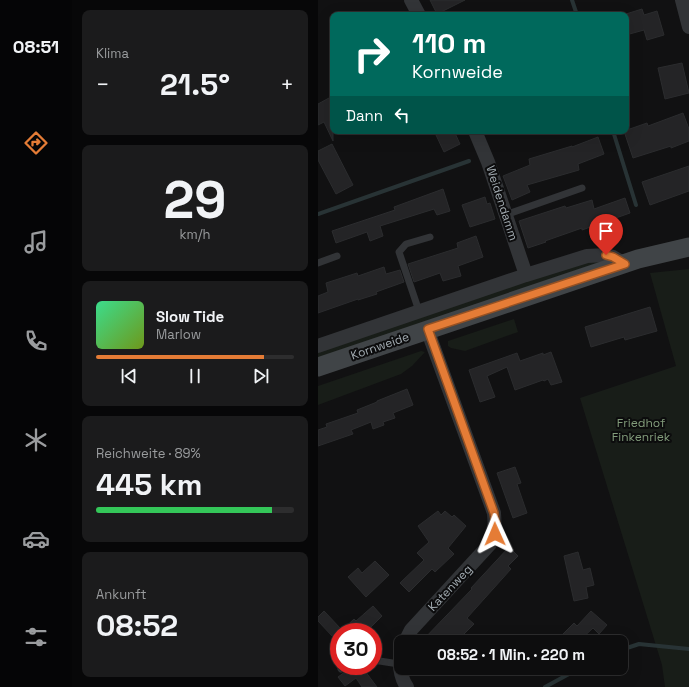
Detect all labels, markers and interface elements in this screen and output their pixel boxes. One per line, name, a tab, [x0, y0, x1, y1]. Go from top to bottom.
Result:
text: 110 m	[412, 25, 486, 61]
icon: right	[346, 28, 398, 80]
text: 08:51	[13, 35, 59, 58]
text: Klima	[96, 45, 129, 62]
text: Kornweide	[412, 60, 503, 83]
text: 21.5°	[160, 65, 230, 104]
text: −	[96, 70, 110, 98]
text: +	[280, 70, 294, 98]
icon: left	[391, 104, 413, 126]
text: Dann	[346, 106, 383, 125]
icon: directions	[22, 129, 50, 157]
street label: Weidendamm	[482, 164, 522, 242]
text: 29	[164, 167, 226, 233]
pin	[589, 214, 623, 255]
icon: arrive	[595, 220, 617, 242]
text: km/h	[180, 226, 210, 243]
icon: music	[22, 228, 50, 256]
text: Slow Tide	[156, 307, 224, 326]
text: Marlow	[156, 326, 201, 343]
icon: phone	[22, 327, 50, 355]
street label: Kornweide	[349, 329, 411, 363]
icon: previous	[118, 365, 140, 387]
icon: pause	[184, 365, 206, 387]
icon: next	[250, 365, 272, 387]
park label: Friedhof Finkenriek	[612, 415, 671, 445]
icon: climate	[22, 426, 50, 454]
text: Reichweite · 89%	[96, 445, 201, 462]
text: 445 km	[96, 465, 202, 504]
position arrow	[474, 513, 516, 555]
icon: car	[22, 525, 50, 553]
street label: Katenweg	[424, 561, 476, 615]
text: Ankunft	[96, 586, 146, 603]
text: 08:52	[96, 606, 178, 645]
icon: filters	[22, 623, 50, 651]
speed limit sign: 30	[330, 623, 382, 675]
text: 08:52 · 1 Min. · 220 m	[437, 645, 585, 664]

